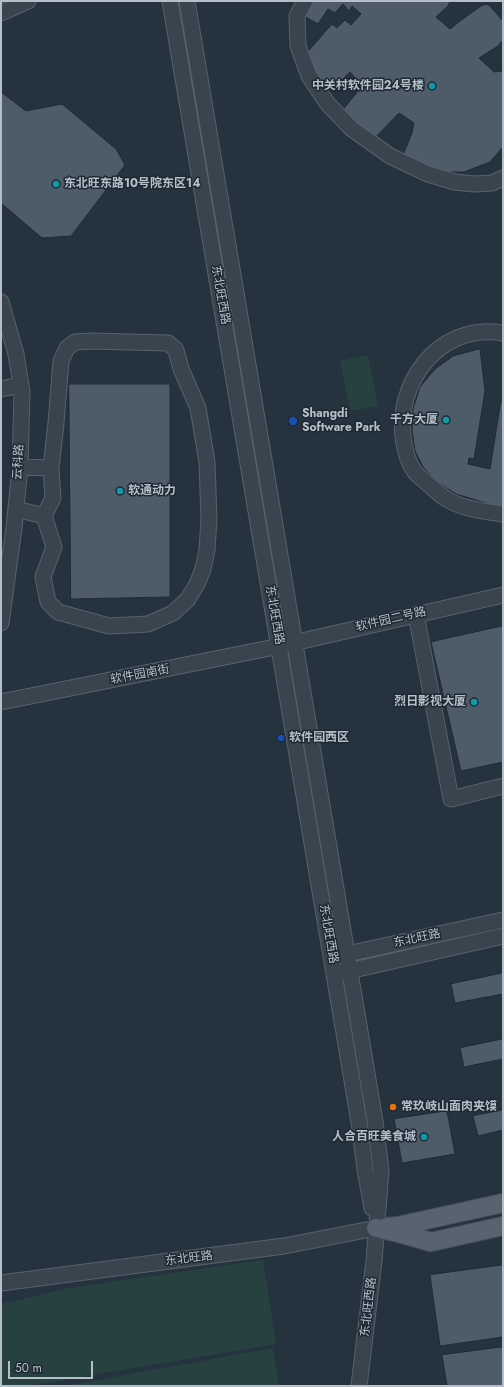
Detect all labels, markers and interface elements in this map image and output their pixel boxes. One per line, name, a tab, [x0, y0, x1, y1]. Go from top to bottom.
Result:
place label: 中关村软件园24号楼	[312, 79, 424, 93]
marker: 中关村软件园24号楼	[427, 81, 437, 91]
place label: 东北旺东路10号院东区14	[64, 177, 201, 191]
marker: 东北旺东路10号院东区14	[51, 179, 61, 189]
street label: 东北旺西路	[208, 264, 232, 326]
place label: Shangdi Software Park	[302, 407, 381, 435]
place label: 千方大厦	[390, 413, 438, 427]
marker: Shangdi Software Park	[287, 415, 299, 427]
marker: 千方大厦	[441, 415, 451, 425]
street label: 云科路	[11, 444, 27, 480]
place label: 软通动力	[128, 484, 176, 498]
marker: 软通动力	[115, 486, 125, 496]
street label: 东北旺西路	[262, 584, 286, 646]
street label: 软件园二号路	[354, 605, 428, 635]
street label: 软件园南街	[109, 662, 171, 688]
place label: 烈日影视大厦	[394, 695, 466, 709]
marker: 烈日影视大厦	[469, 697, 479, 707]
place label: 软件园西区	[289, 731, 349, 745]
marker: 软件园西区	[276, 733, 286, 743]
street label: 东北旺西路	[316, 903, 340, 965]
street label: 东北旺路	[392, 927, 442, 951]
place label: 常玖岐山面肉夹馍	[401, 1100, 497, 1114]
marker: 常玖岐山面肉夹馍	[388, 1102, 398, 1112]
place label: 人合百旺美食城	[332, 1130, 416, 1144]
marker: 人合百旺美食城	[419, 1132, 429, 1142]
street label: 东北旺路	[164, 1249, 214, 1269]
street label: 东北旺西路	[358, 1276, 380, 1338]
scale bar	[10, 1353, 95, 1379]
text: 50 m	[15, 1359, 42, 1377]

